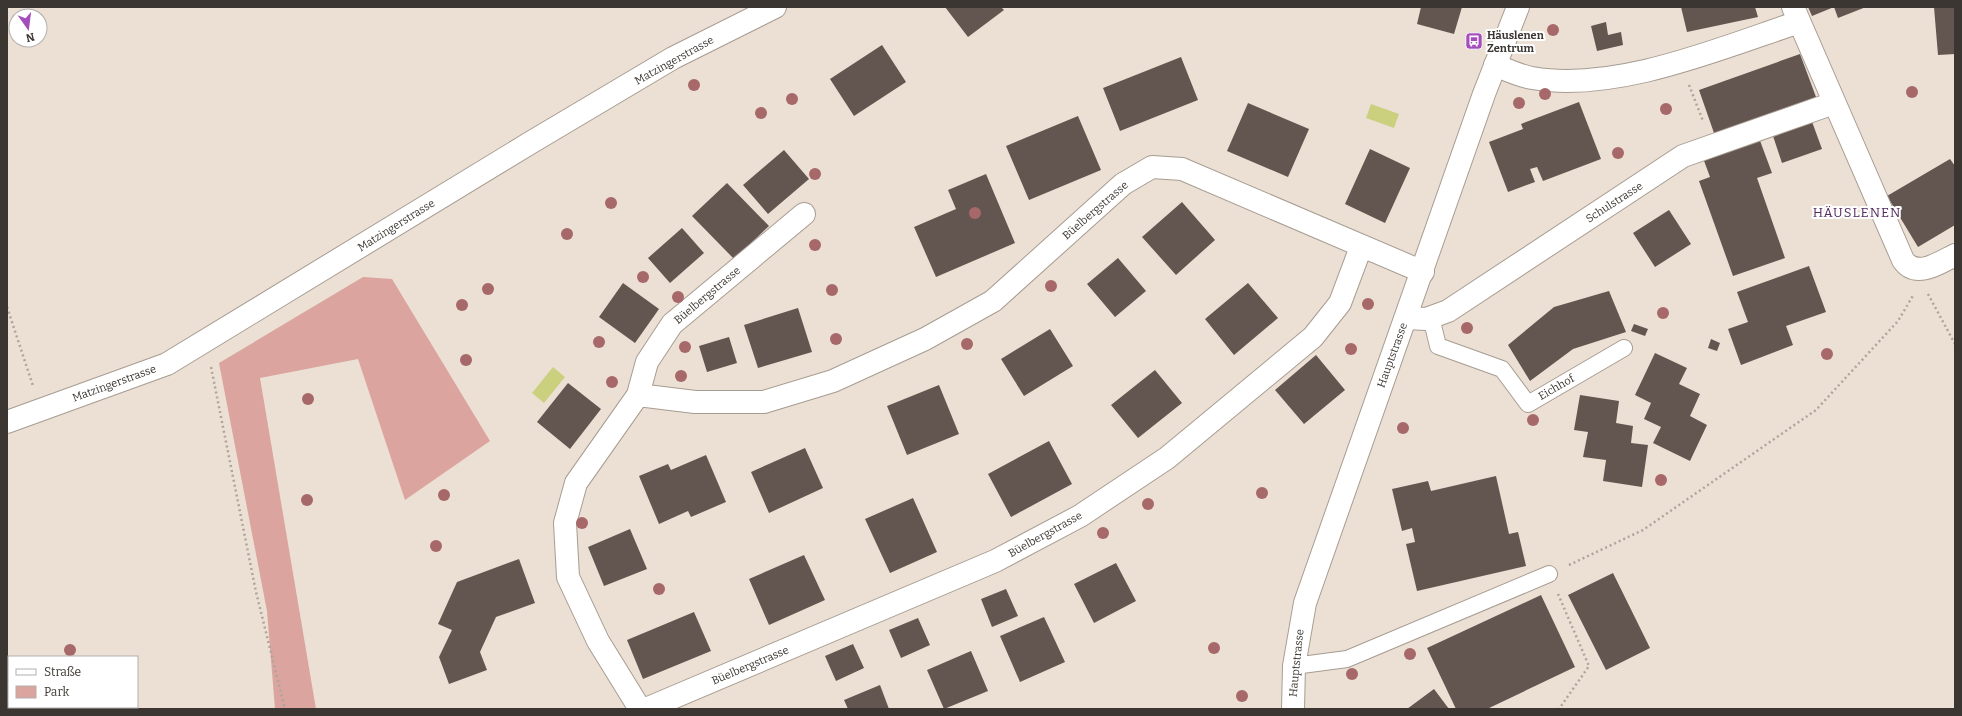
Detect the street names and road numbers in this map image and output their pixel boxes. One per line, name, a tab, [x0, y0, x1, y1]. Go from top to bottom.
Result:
street label: Matzingerstrasse	[633, 33, 716, 87]
street label: Büelbergstrasse	[1060, 178, 1131, 242]
street label: Schulstrasse	[1583, 179, 1645, 226]
street label: Matzingerstrasse	[355, 197, 437, 254]
street label: Büelbergstrasse	[672, 264, 743, 327]
street label: Hauptstrasse	[1375, 321, 1410, 389]
street label: Matzingerstrasse	[71, 362, 158, 405]
street label: Eichhof	[1536, 371, 1578, 403]
street label: Büelbergstrasse	[1006, 509, 1084, 560]
street label: Hauptstrasse	[1286, 628, 1307, 698]
street label: Büelbergstrasse	[710, 643, 791, 688]

